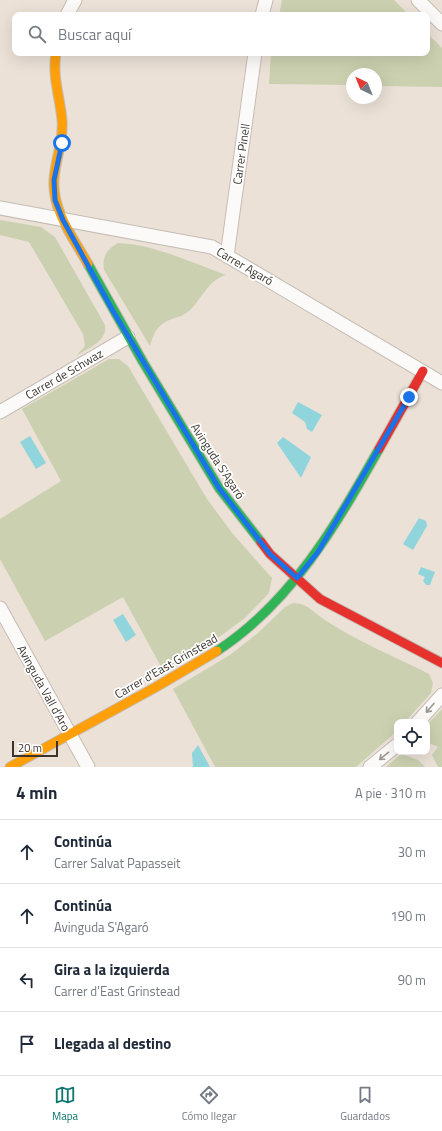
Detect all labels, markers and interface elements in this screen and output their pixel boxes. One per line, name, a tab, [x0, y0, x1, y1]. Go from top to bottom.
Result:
search box	[12, 12, 430, 56]
icon: search	[26, 23, 48, 45]
text: Buscar aquí	[58, 23, 131, 46]
north arrow	[346, 68, 382, 104]
street label: Carrer Pinell	[227, 122, 255, 186]
route start	[53, 134, 71, 152]
street label: Carrer Agaró	[213, 242, 277, 290]
street label: Carrer de Schwaz	[21, 344, 107, 404]
route end	[400, 388, 418, 406]
street label: Avinguda S'Agaró	[186, 419, 250, 503]
street label: Carrer d'East Grinstead	[111, 629, 221, 703]
street label: Avinguda Vall d'Aro	[12, 641, 76, 735]
one-way arrow	[426, 703, 435, 713]
map controls	[394, 719, 430, 755]
button: locate	[394, 719, 430, 755]
scale bar	[12, 739, 58, 758]
text: 20 m	[18, 740, 42, 756]
one-way arrow	[378, 752, 389, 761]
text: 4 min	[16, 780, 57, 806]
text: A pie · 310 m	[355, 783, 426, 803]
text: Continúa	[54, 830, 112, 853]
icon: ahead	[16, 841, 38, 863]
text: 30 m	[398, 842, 426, 862]
text: Carrer Salvat Papasseit	[54, 853, 181, 873]
text: Continúa	[54, 894, 112, 917]
icon: ahead	[16, 905, 38, 927]
text: 190 m	[390, 906, 426, 926]
text: Avinguda S'Agaró	[54, 917, 149, 937]
text: Gira a la izquierda	[54, 958, 170, 981]
icon: left	[16, 969, 38, 991]
text: 90 m	[398, 970, 426, 990]
text: Carrer d'East Grinstead	[54, 981, 180, 1001]
text: Llegada al destino	[54, 1032, 171, 1055]
icon: arrive	[16, 1033, 38, 1055]
tab: Mapa	[52, 1084, 78, 1124]
tab: Cómo llegar	[182, 1084, 236, 1124]
tab: Guardados	[340, 1084, 390, 1124]

